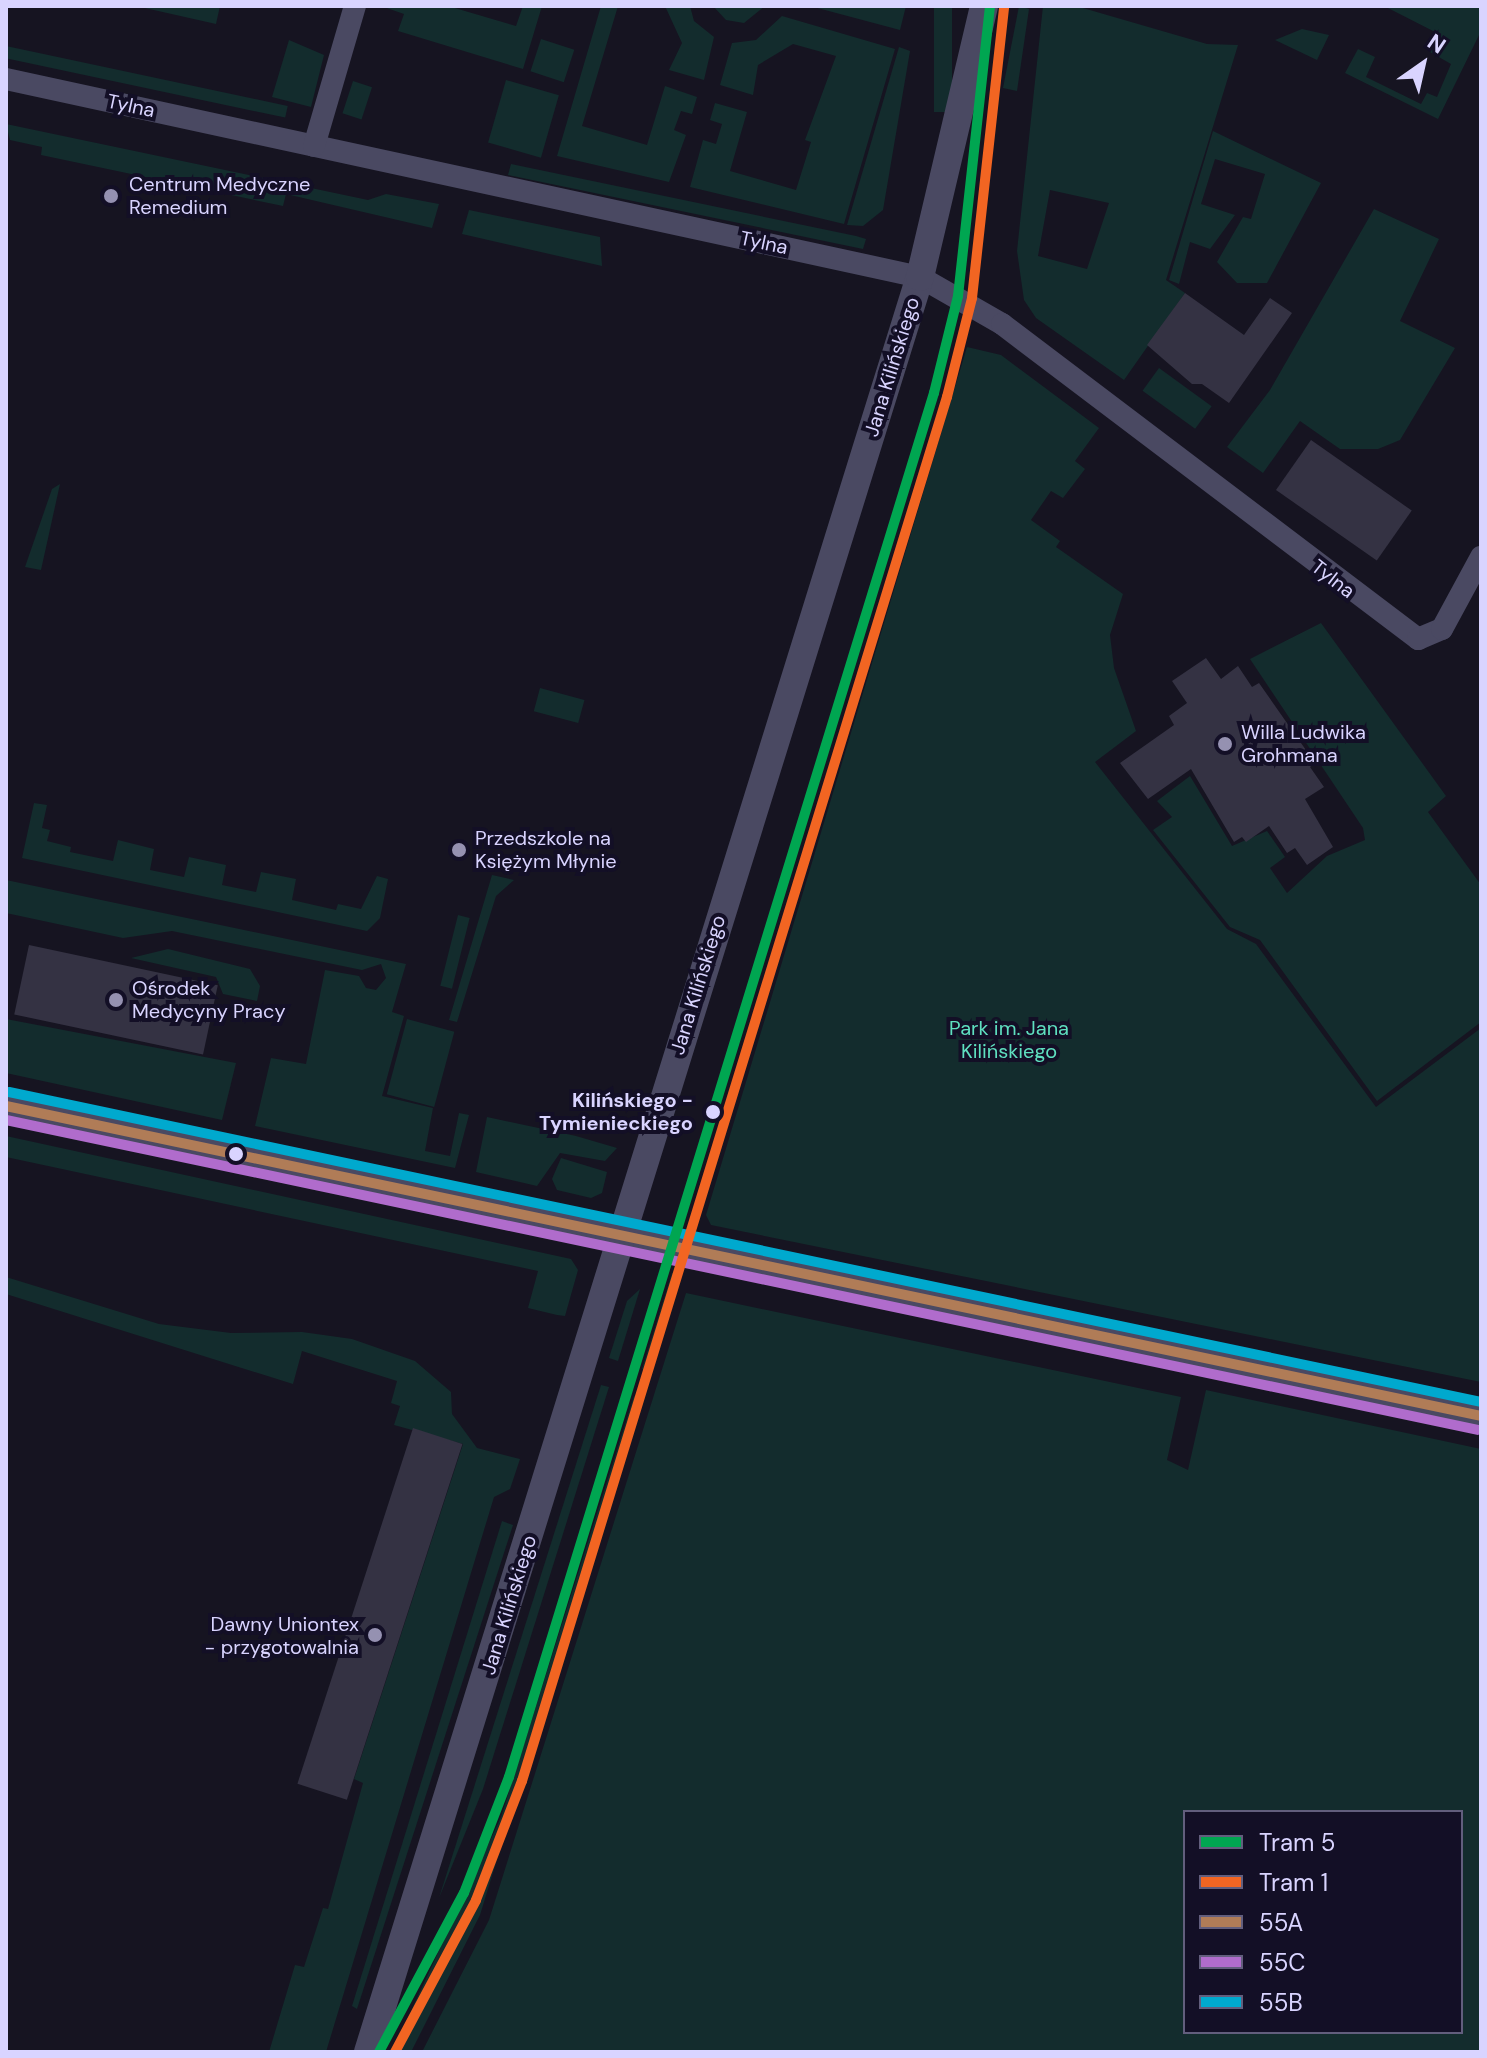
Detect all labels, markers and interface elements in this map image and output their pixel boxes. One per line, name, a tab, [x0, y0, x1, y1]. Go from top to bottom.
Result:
north arrow	[1383, 24, 1463, 104]
text: N	[1422, 27, 1451, 60]
street label: Tylna	[105, 89, 157, 123]
place label: Centrum Medyczne Remedium	[129, 172, 310, 219]
marker: Centrum Medyczne Remedium	[100, 185, 122, 207]
street label: Tylna	[738, 226, 790, 260]
street label: Jana Kilińskiego	[859, 294, 925, 440]
street label: Tylna	[1307, 555, 1359, 603]
place label: Willa Ludwika Grohmana	[1241, 720, 1366, 767]
marker: Willa Ludwika Grohmana	[1216, 735, 1234, 753]
place label: Przedszkole na Księżym Młynie	[475, 826, 617, 873]
marker: Przedszkole na Księżym Młynie	[450, 841, 468, 859]
street label: Jana Kilińskiego	[665, 912, 731, 1058]
place label: Ośrodek Medycyny Pracy	[132, 976, 286, 1023]
marker: Ośrodek Medycyny Pracy	[107, 991, 125, 1009]
park label: Park im. Jana Kilińskiego	[949, 1016, 1069, 1063]
place label: Kilińskiego - Tymienieckiego	[539, 1088, 693, 1135]
marker: Kilińskiego - Tymienieckiego	[700, 1099, 726, 1125]
unlabelled marker	[228, 1146, 244, 1162]
street label: Jana Kilińskiego	[476, 1532, 542, 1678]
place label: Dawny Uniontex - przygotowalnia	[205, 1612, 359, 1659]
marker: Dawny Uniontex - przygotowalnia	[366, 1626, 384, 1644]
legend	[1183, 1810, 1463, 2034]
text: Tram 5	[1259, 1827, 1335, 1858]
text: Tram 1	[1259, 1867, 1328, 1898]
text: 55A	[1259, 1907, 1303, 1938]
text: 55C	[1259, 1947, 1306, 1978]
text: 55B	[1259, 1987, 1303, 2018]

